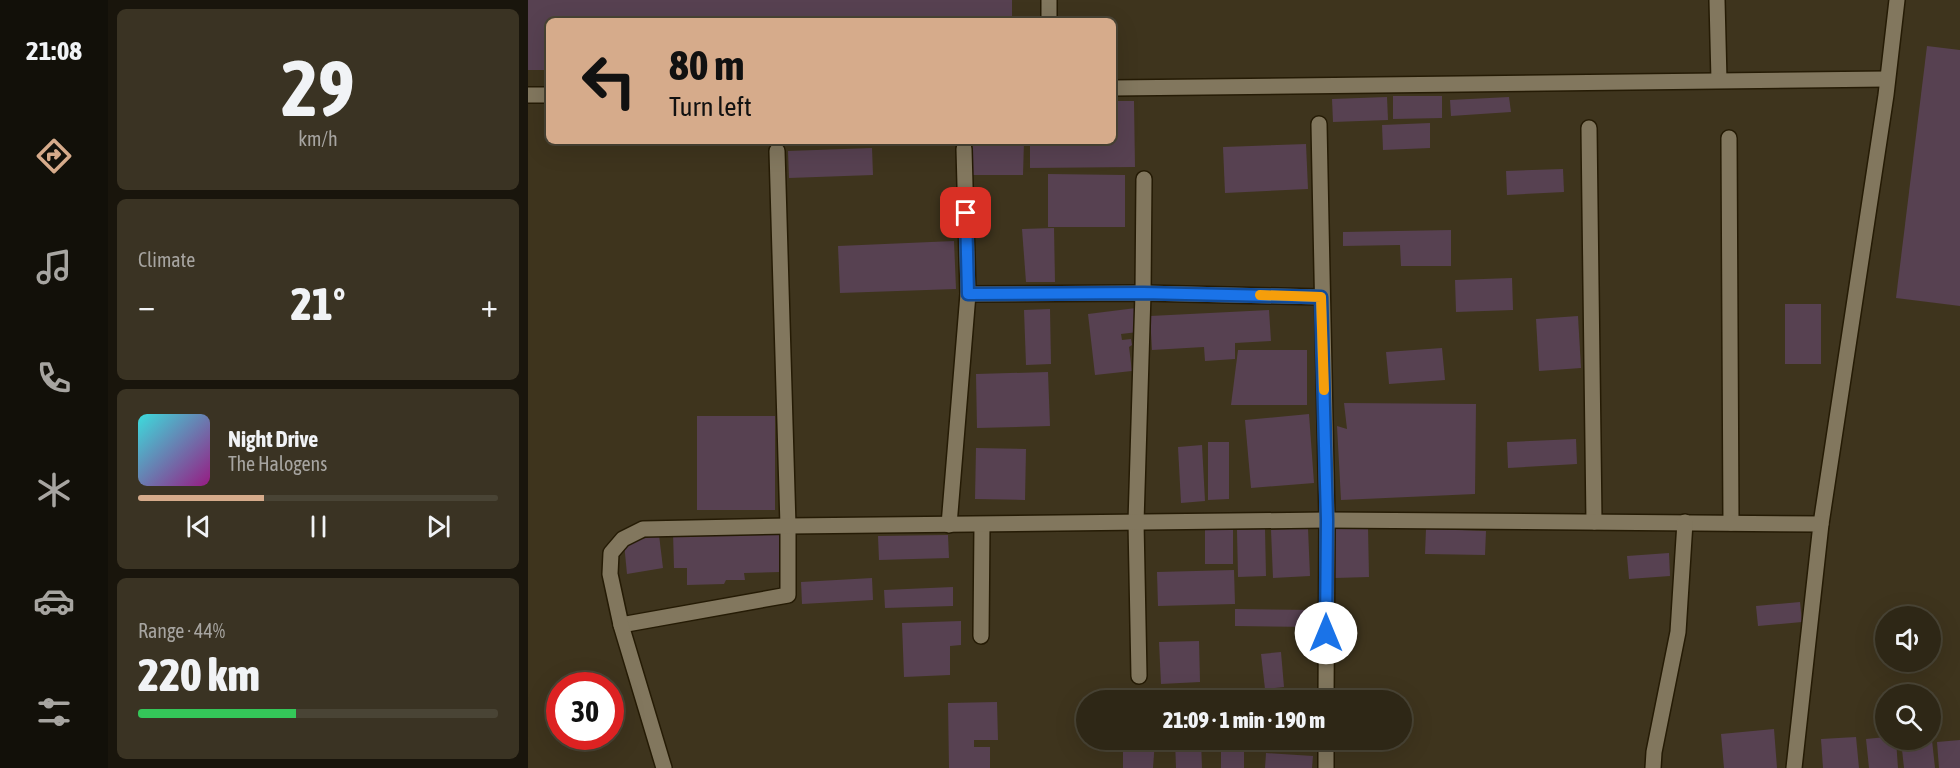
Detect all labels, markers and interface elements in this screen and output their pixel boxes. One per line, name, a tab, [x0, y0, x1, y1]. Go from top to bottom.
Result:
text: 21:08	[26, 35, 82, 66]
text: 80 m	[669, 41, 744, 89]
icon: left	[570, 42, 648, 120]
text: 29	[281, 43, 355, 133]
text: Turn left	[669, 91, 752, 122]
text: km/h	[298, 127, 338, 150]
icon: directions	[33, 135, 75, 177]
pin	[940, 187, 991, 238]
icon: arrive	[949, 196, 982, 229]
icon: music	[33, 246, 75, 288]
text: Climate	[138, 248, 195, 271]
text: 21°	[291, 278, 345, 330]
text: −	[138, 286, 155, 324]
text: +	[481, 286, 498, 324]
icon: phone	[33, 357, 75, 399]
text: Night Drive	[228, 426, 318, 452]
text: The Halogens	[228, 452, 327, 475]
icon: climate	[33, 469, 75, 511]
icon: previous	[182, 510, 215, 543]
icon: pause	[302, 510, 335, 543]
icon: next	[422, 510, 455, 543]
icon: car	[33, 580, 75, 622]
position arrow	[1294, 601, 1358, 665]
map controls	[1875, 606, 1941, 750]
button: sound	[1875, 606, 1941, 672]
text: Range · 44%	[138, 619, 225, 642]
text: 220 km	[138, 649, 260, 701]
speed limit sign: 30	[546, 672, 624, 750]
button: search	[1875, 684, 1941, 750]
icon: filters	[33, 691, 75, 733]
text: 21:09 · 1 min · 190 m	[1163, 707, 1325, 733]

